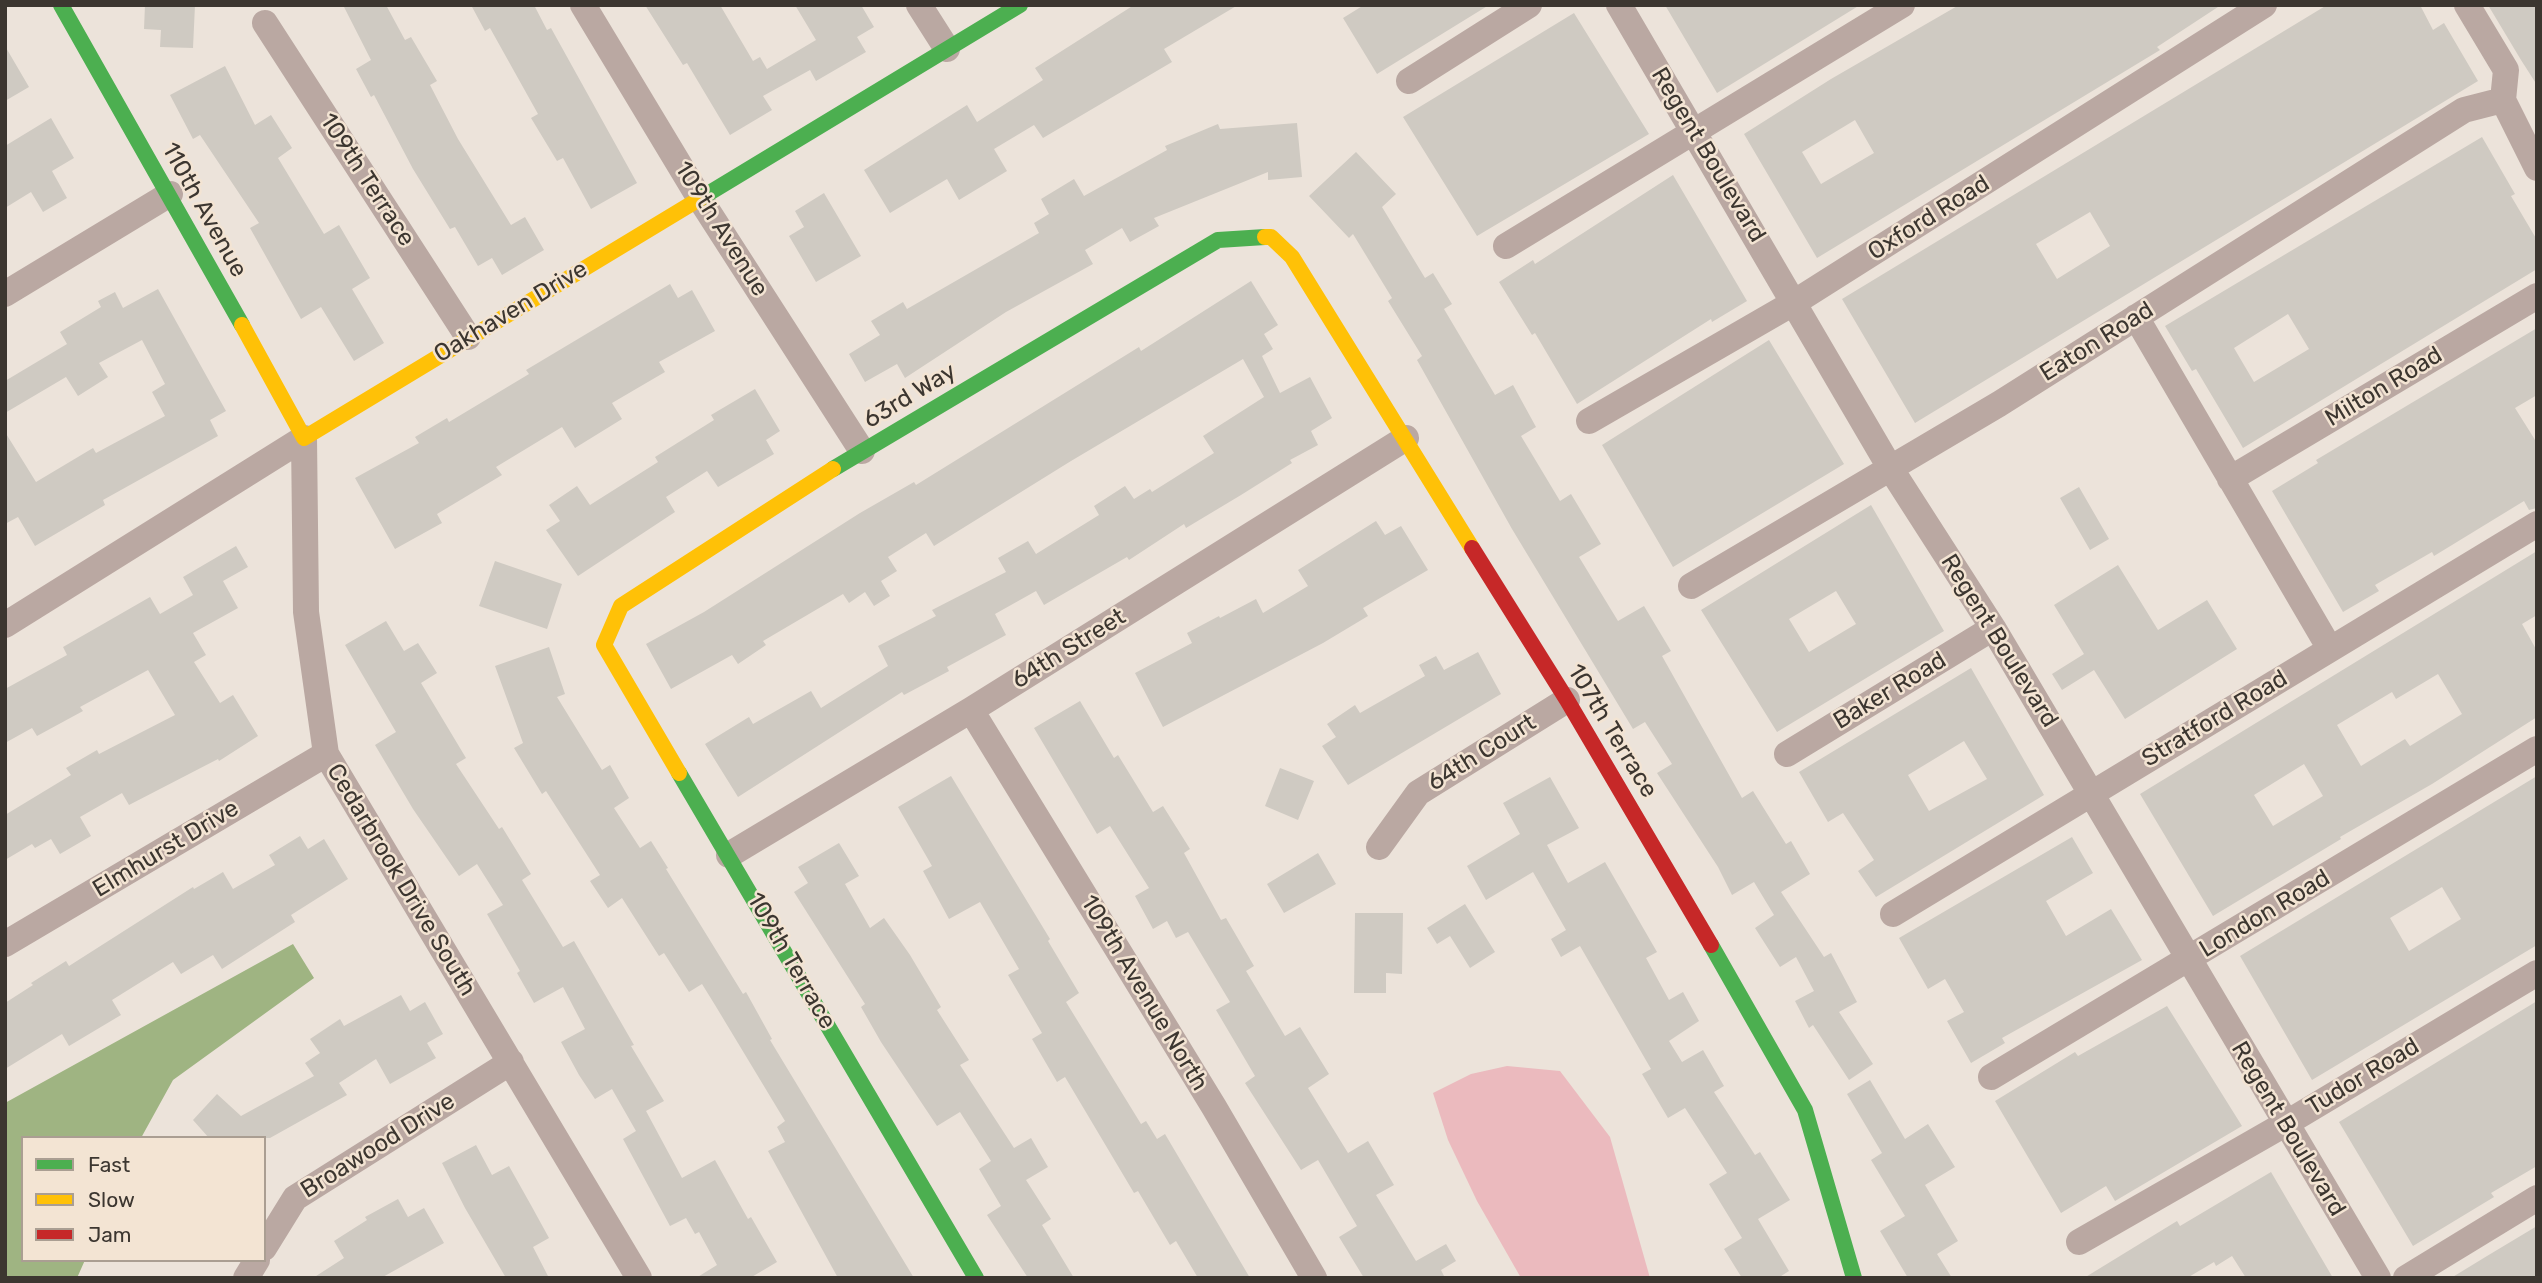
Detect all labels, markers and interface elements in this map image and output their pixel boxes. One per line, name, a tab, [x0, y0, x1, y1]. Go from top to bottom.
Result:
street label: Regent Boulevard	[1644, 62, 1772, 248]
street label: 109th Terrace	[313, 108, 421, 252]
street label: 110th Avenue	[155, 138, 253, 282]
street label: 109th Avenue	[668, 156, 774, 302]
street label: Oxford Road	[1863, 169, 1995, 267]
street label: Oakhaven Drive	[429, 255, 593, 369]
street label: Eaton Road	[2035, 296, 2159, 388]
street label: Milton Road	[2320, 341, 2448, 433]
street label: 63rd Way	[859, 357, 961, 435]
street label: Regent Boulevard	[1934, 549, 2064, 733]
street label: 64th Street	[1007, 603, 1131, 695]
street label: Baker Road	[1828, 646, 1952, 736]
street label: 107th Terrace	[1561, 659, 1663, 803]
street label: Stratford Road	[2137, 664, 2293, 774]
street label: 64th Court	[1423, 708, 1541, 798]
street label: Cedarbrook Drive South	[320, 759, 482, 1001]
street label: Elmhurst Drive	[88, 794, 244, 904]
street label: London Road	[2195, 864, 2335, 964]
street label: 109th Terrace	[740, 888, 842, 1034]
street label: 109th Avenue North	[1074, 890, 1214, 1096]
street label: Tudor Road	[2301, 1032, 2425, 1122]
street label: Regent Boulevard	[2224, 1036, 2352, 1222]
street label: Broawood Drive	[296, 1087, 460, 1205]
legend	[21, 1136, 266, 1262]
text: Fast	[88, 1152, 130, 1177]
text: Slow	[88, 1187, 135, 1212]
text: Jam	[88, 1222, 132, 1247]

